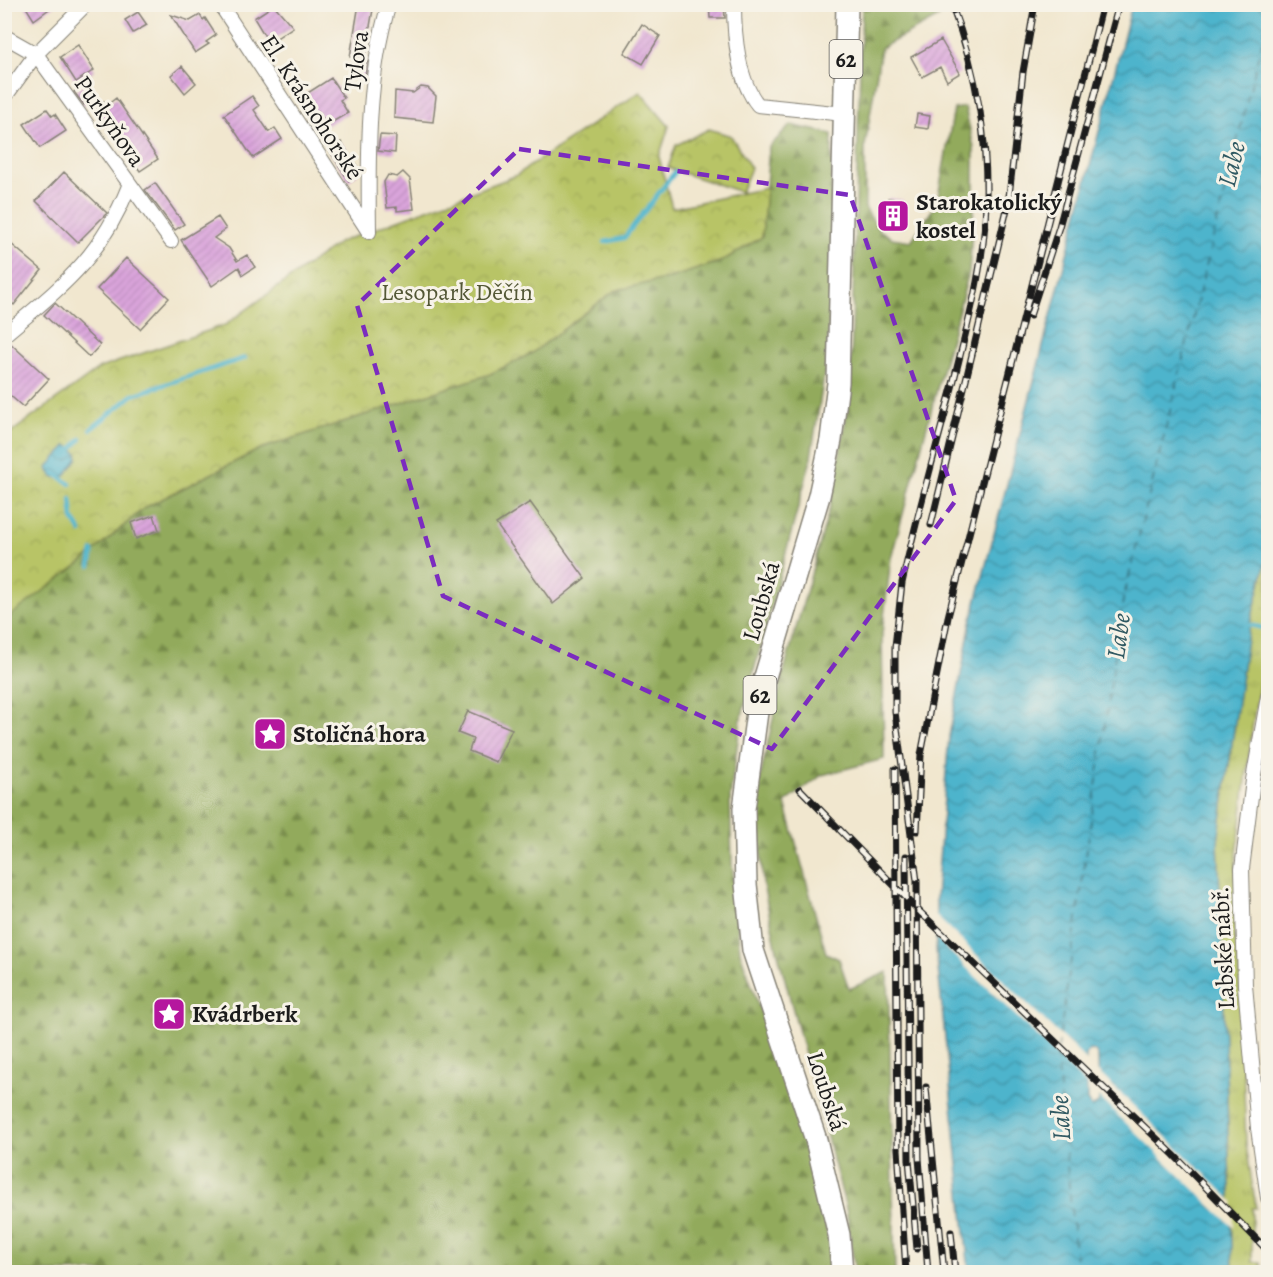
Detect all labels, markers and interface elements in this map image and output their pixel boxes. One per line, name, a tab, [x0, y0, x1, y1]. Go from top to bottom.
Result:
street label: El. Krásnohorské	[253, 28, 371, 186]
street label: Tylova	[336, 28, 376, 94]
road number: 62	[830, 40, 862, 78]
street label: Purkyňova	[67, 69, 154, 174]
water label: Labe	[1209, 138, 1254, 191]
place label: Starokatolický kostel	[916, 186, 1062, 246]
building icon: Starokatolický kostel	[875, 198, 911, 234]
park label: Lesopark Děčín	[381, 276, 533, 308]
street label: Loubská	[734, 557, 788, 645]
water label: Labe	[1098, 611, 1139, 661]
road number: 62	[744, 676, 777, 714]
place icon: Stoličná hora	[252, 716, 288, 752]
place label: Stoličná hora	[293, 718, 426, 750]
street label: Labské nábř.	[1204, 886, 1242, 1010]
place icon: Kvádrberk	[151, 996, 187, 1032]
place label: Kvádrberk	[192, 998, 298, 1030]
street label: Loubská	[799, 1047, 855, 1136]
water label: Labe	[1042, 1094, 1079, 1142]

